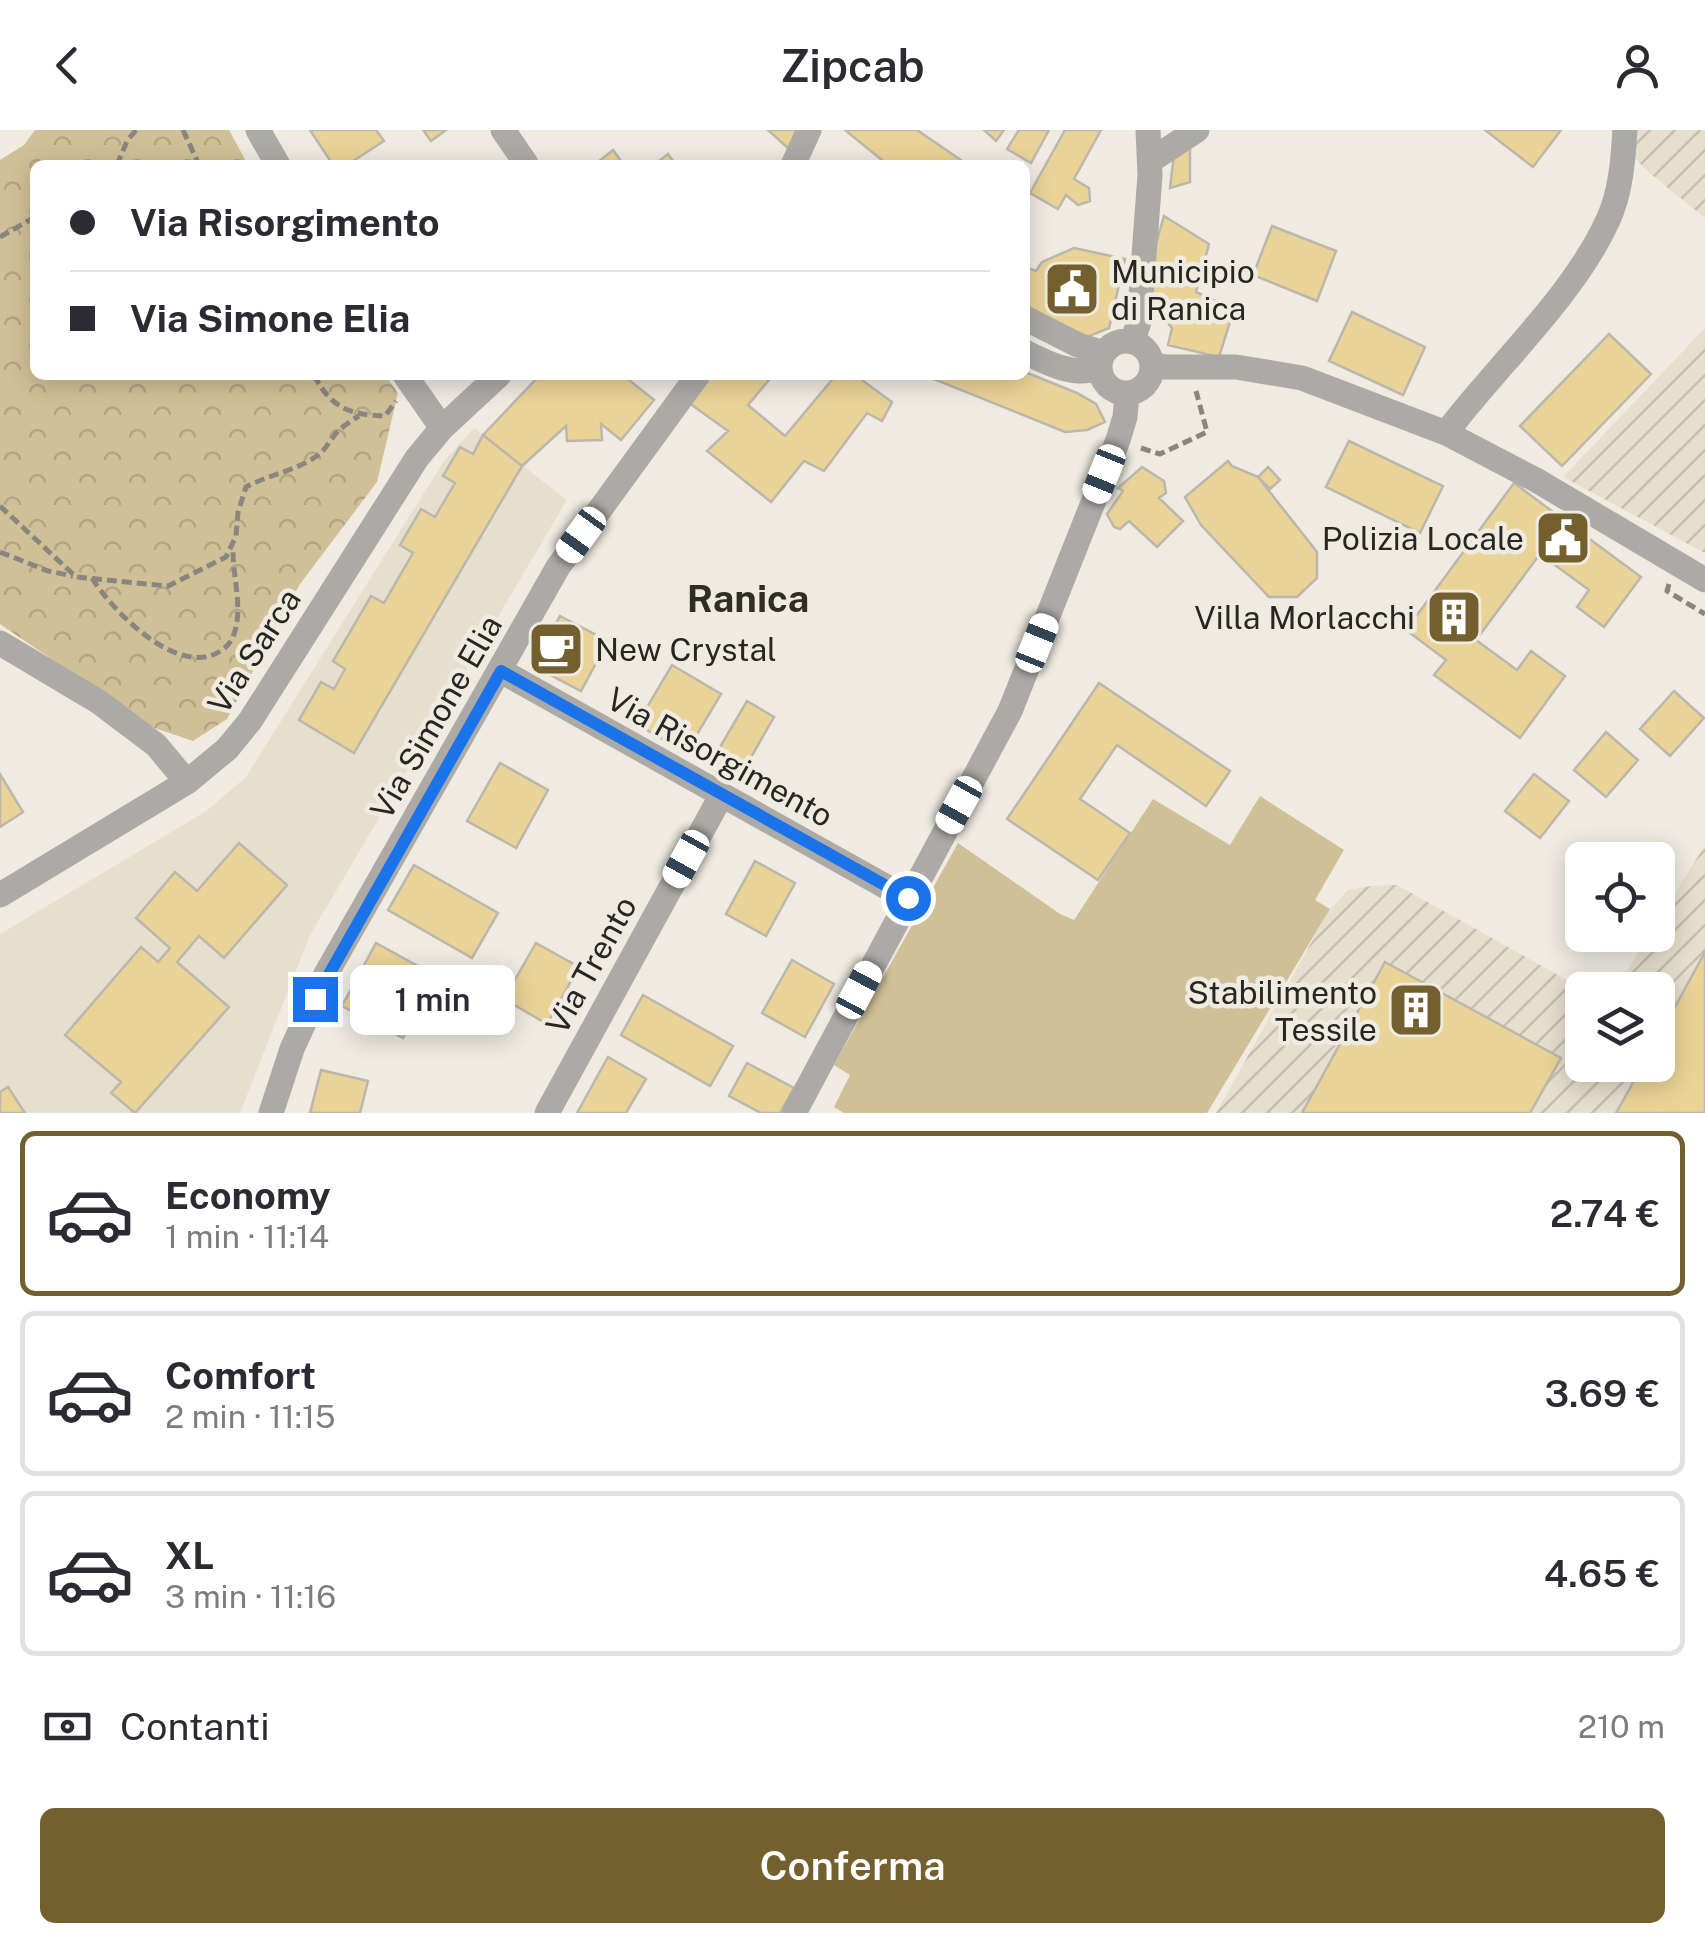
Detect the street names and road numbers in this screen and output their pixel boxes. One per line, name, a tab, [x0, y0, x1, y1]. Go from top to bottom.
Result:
street label: Via Sarca	[200, 582, 308, 720]
street label: Via Simone Elia	[363, 609, 509, 825]
street label: Via Risorgimento	[601, 680, 839, 834]
street label: Via Trento	[538, 890, 644, 1040]

